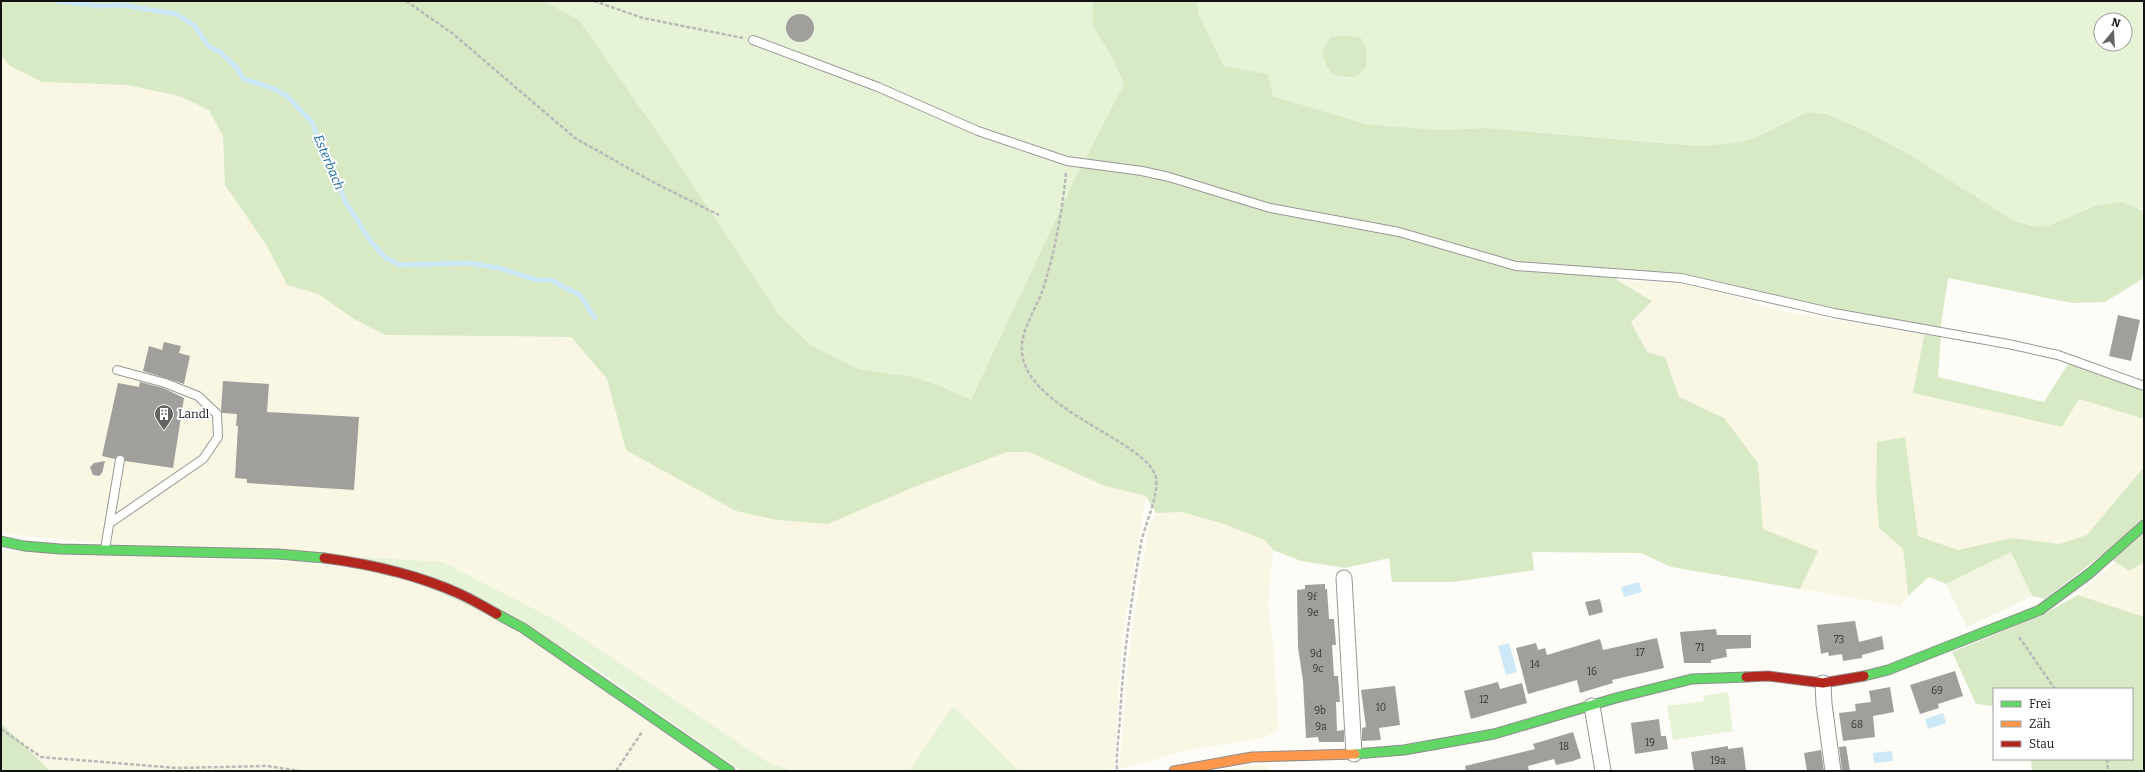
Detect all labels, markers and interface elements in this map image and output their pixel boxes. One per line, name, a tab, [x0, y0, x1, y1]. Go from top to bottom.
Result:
north arrow	[2093, 12, 2133, 52]
text: N	[2110, 15, 2122, 31]
water label: Esterbach	[311, 132, 347, 192]
building icon: Landl	[153, 403, 175, 431]
place label: Landl	[178, 407, 210, 421]
house number: 9f	[1307, 591, 1318, 603]
house number: 9e	[1307, 607, 1319, 619]
house number: 73	[1834, 634, 1845, 646]
house number: 71	[1695, 642, 1705, 654]
house number: 17	[1636, 647, 1644, 659]
house number: 9d	[1310, 648, 1322, 660]
house number: 14	[1530, 659, 1540, 671]
house number: 9c	[1313, 663, 1324, 675]
house number: 16	[1587, 666, 1597, 678]
house number: 69	[1931, 685, 1943, 697]
legend	[1993, 688, 2133, 760]
house number: 12	[1479, 694, 1489, 706]
text: Frei	[2029, 697, 2051, 711]
house number: 10	[1376, 702, 1386, 714]
house number: 9b	[1314, 705, 1326, 717]
text: Zäh	[2029, 717, 2051, 731]
house number: 68	[1851, 719, 1863, 731]
house number: 9a	[1315, 721, 1327, 733]
house number: 19	[1645, 737, 1655, 749]
text: Stau	[2029, 737, 2055, 751]
house number: 18	[1559, 741, 1569, 753]
house number: 19a	[1710, 755, 1726, 767]

